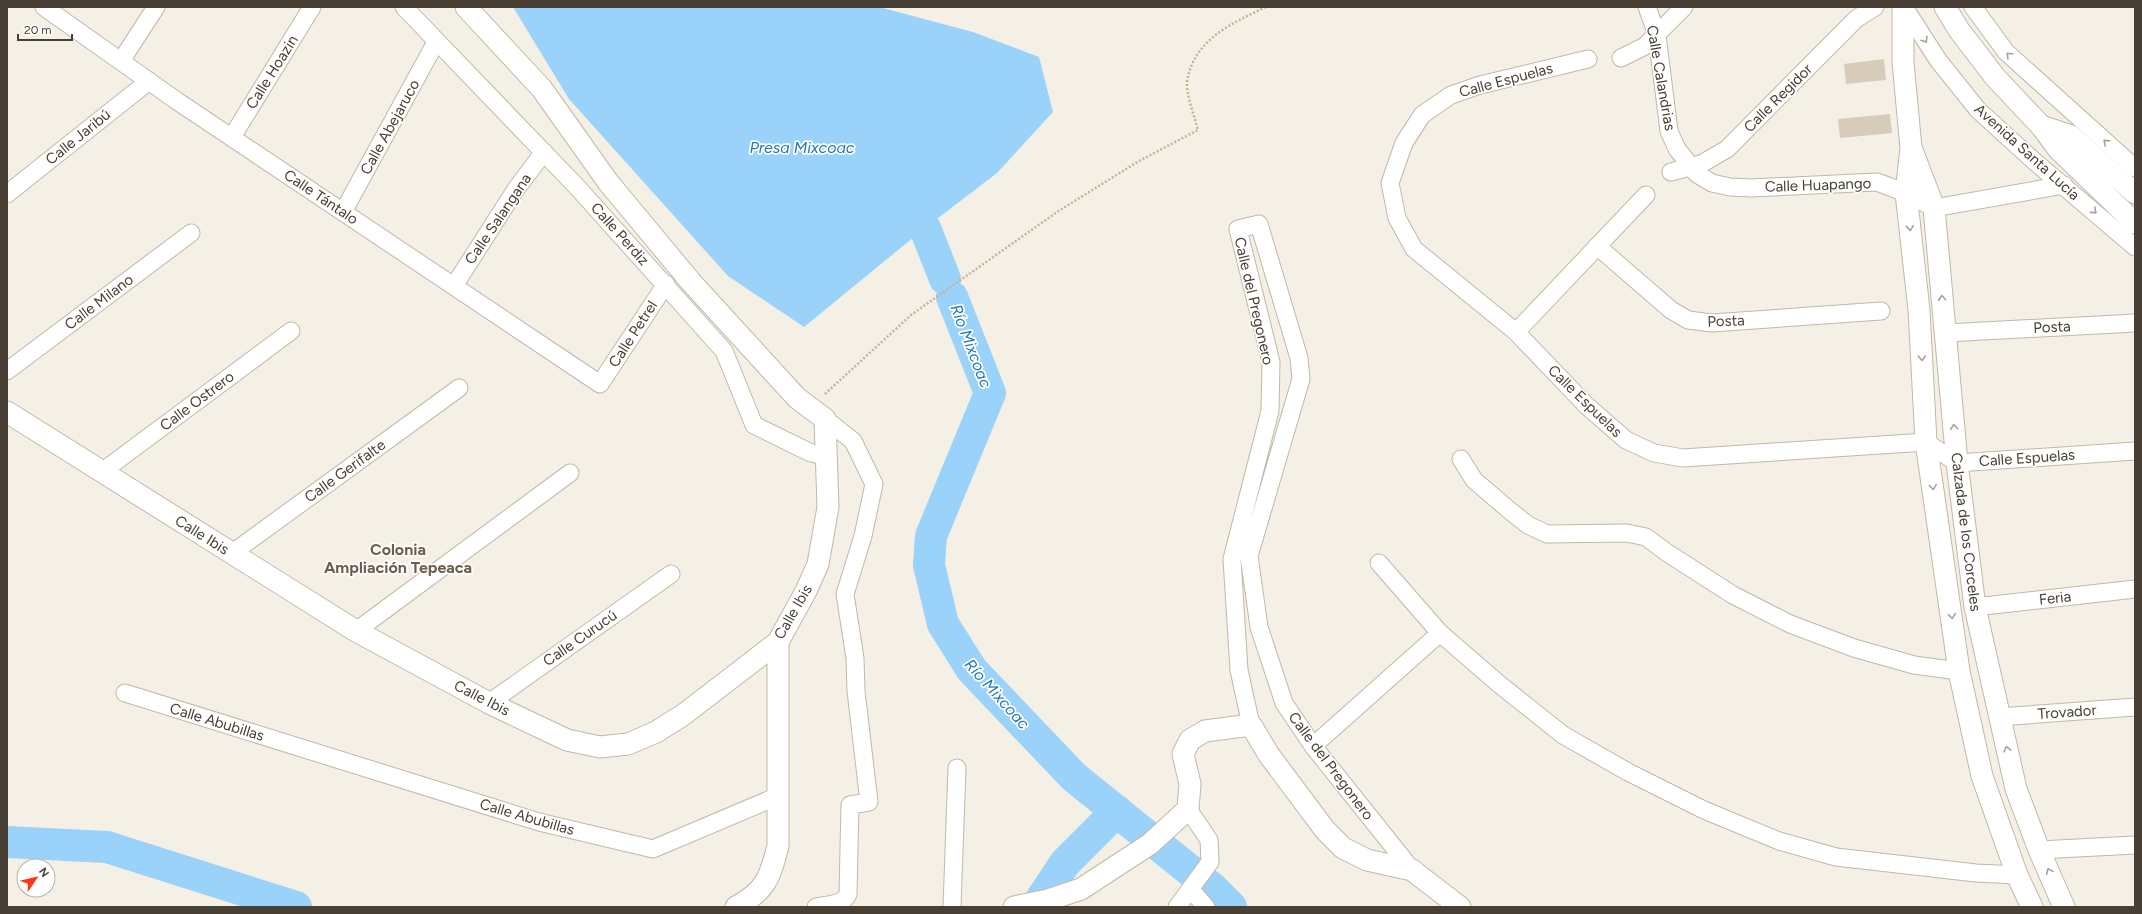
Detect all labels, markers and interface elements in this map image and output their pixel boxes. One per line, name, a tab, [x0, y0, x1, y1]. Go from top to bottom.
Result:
scale bar	[18, 16, 72, 42]
text: 20 m	[24, 23, 52, 37]
street label: Calle Calandrias	[1643, 24, 1679, 132]
street label: Calle Hoazin	[242, 32, 302, 112]
one-way arrow	[1920, 36, 1928, 43]
one-way arrow	[2006, 52, 2014, 60]
street label: Calle Espuelas	[1457, 59, 1555, 101]
street label: Calle Regidor	[1740, 60, 1816, 136]
street label: Calle Abejaruco	[356, 76, 424, 178]
street label: Avenida Santa Lucía	[1971, 100, 2083, 204]
street label: Calle Jaribú	[42, 105, 114, 169]
water label: Presa Mixcoac	[749, 138, 855, 157]
one-way arrow	[2103, 139, 2111, 147]
street label: Calle Tántalo	[280, 166, 362, 229]
street label: Calle Salangana	[461, 170, 535, 268]
street label: Calle Huapango	[1764, 174, 1872, 196]
street label: Calle Perdiz	[587, 199, 653, 269]
one-way arrow	[2089, 207, 2097, 214]
one-way arrow	[1905, 225, 1914, 232]
street label: Calle del Pregonero	[1231, 235, 1278, 367]
street label: Calle Milano	[61, 270, 137, 334]
one-way arrow	[1938, 295, 1947, 301]
street label: Calle Petrel	[605, 297, 661, 371]
water label: Río Mixcoac	[946, 302, 996, 391]
street label: Posta	[1707, 311, 1745, 331]
street label: Posta	[2033, 317, 2071, 337]
one-way arrow	[1917, 355, 1926, 361]
street label: Calle Espuelas	[1544, 361, 1626, 441]
street label: Calle Ostrero	[156, 367, 238, 435]
one-way arrow	[1950, 424, 1959, 430]
street label: Calle Gerifalte	[301, 436, 389, 506]
street label: Calle Espuelas	[1978, 446, 2076, 470]
street label: Calzada de los Corceles	[1947, 452, 1985, 612]
one-way arrow	[1928, 484, 1937, 490]
street label: Calle Ibis	[172, 511, 232, 559]
district label: Colonia Ampliación Tepeaca	[324, 540, 472, 577]
street label: Calle Ibis	[770, 581, 816, 643]
street label: Feria	[2038, 587, 2072, 609]
street label: Calle Curucú	[540, 606, 620, 670]
one-way arrow	[1947, 613, 1956, 619]
water label: Río Mixcoac	[961, 655, 1034, 733]
street label: Calle Ibis	[451, 676, 513, 720]
street label: Calle Abubillas	[168, 699, 266, 745]
street label: Trovador	[2037, 701, 2097, 723]
street label: Calle del Pregonero	[1284, 708, 1378, 824]
one-way arrow	[2003, 745, 2011, 752]
street label: Calle Abubillas	[478, 795, 576, 839]
north arrow	[16, 858, 56, 898]
text: N	[36, 865, 52, 880]
one-way arrow	[2045, 868, 2053, 875]

